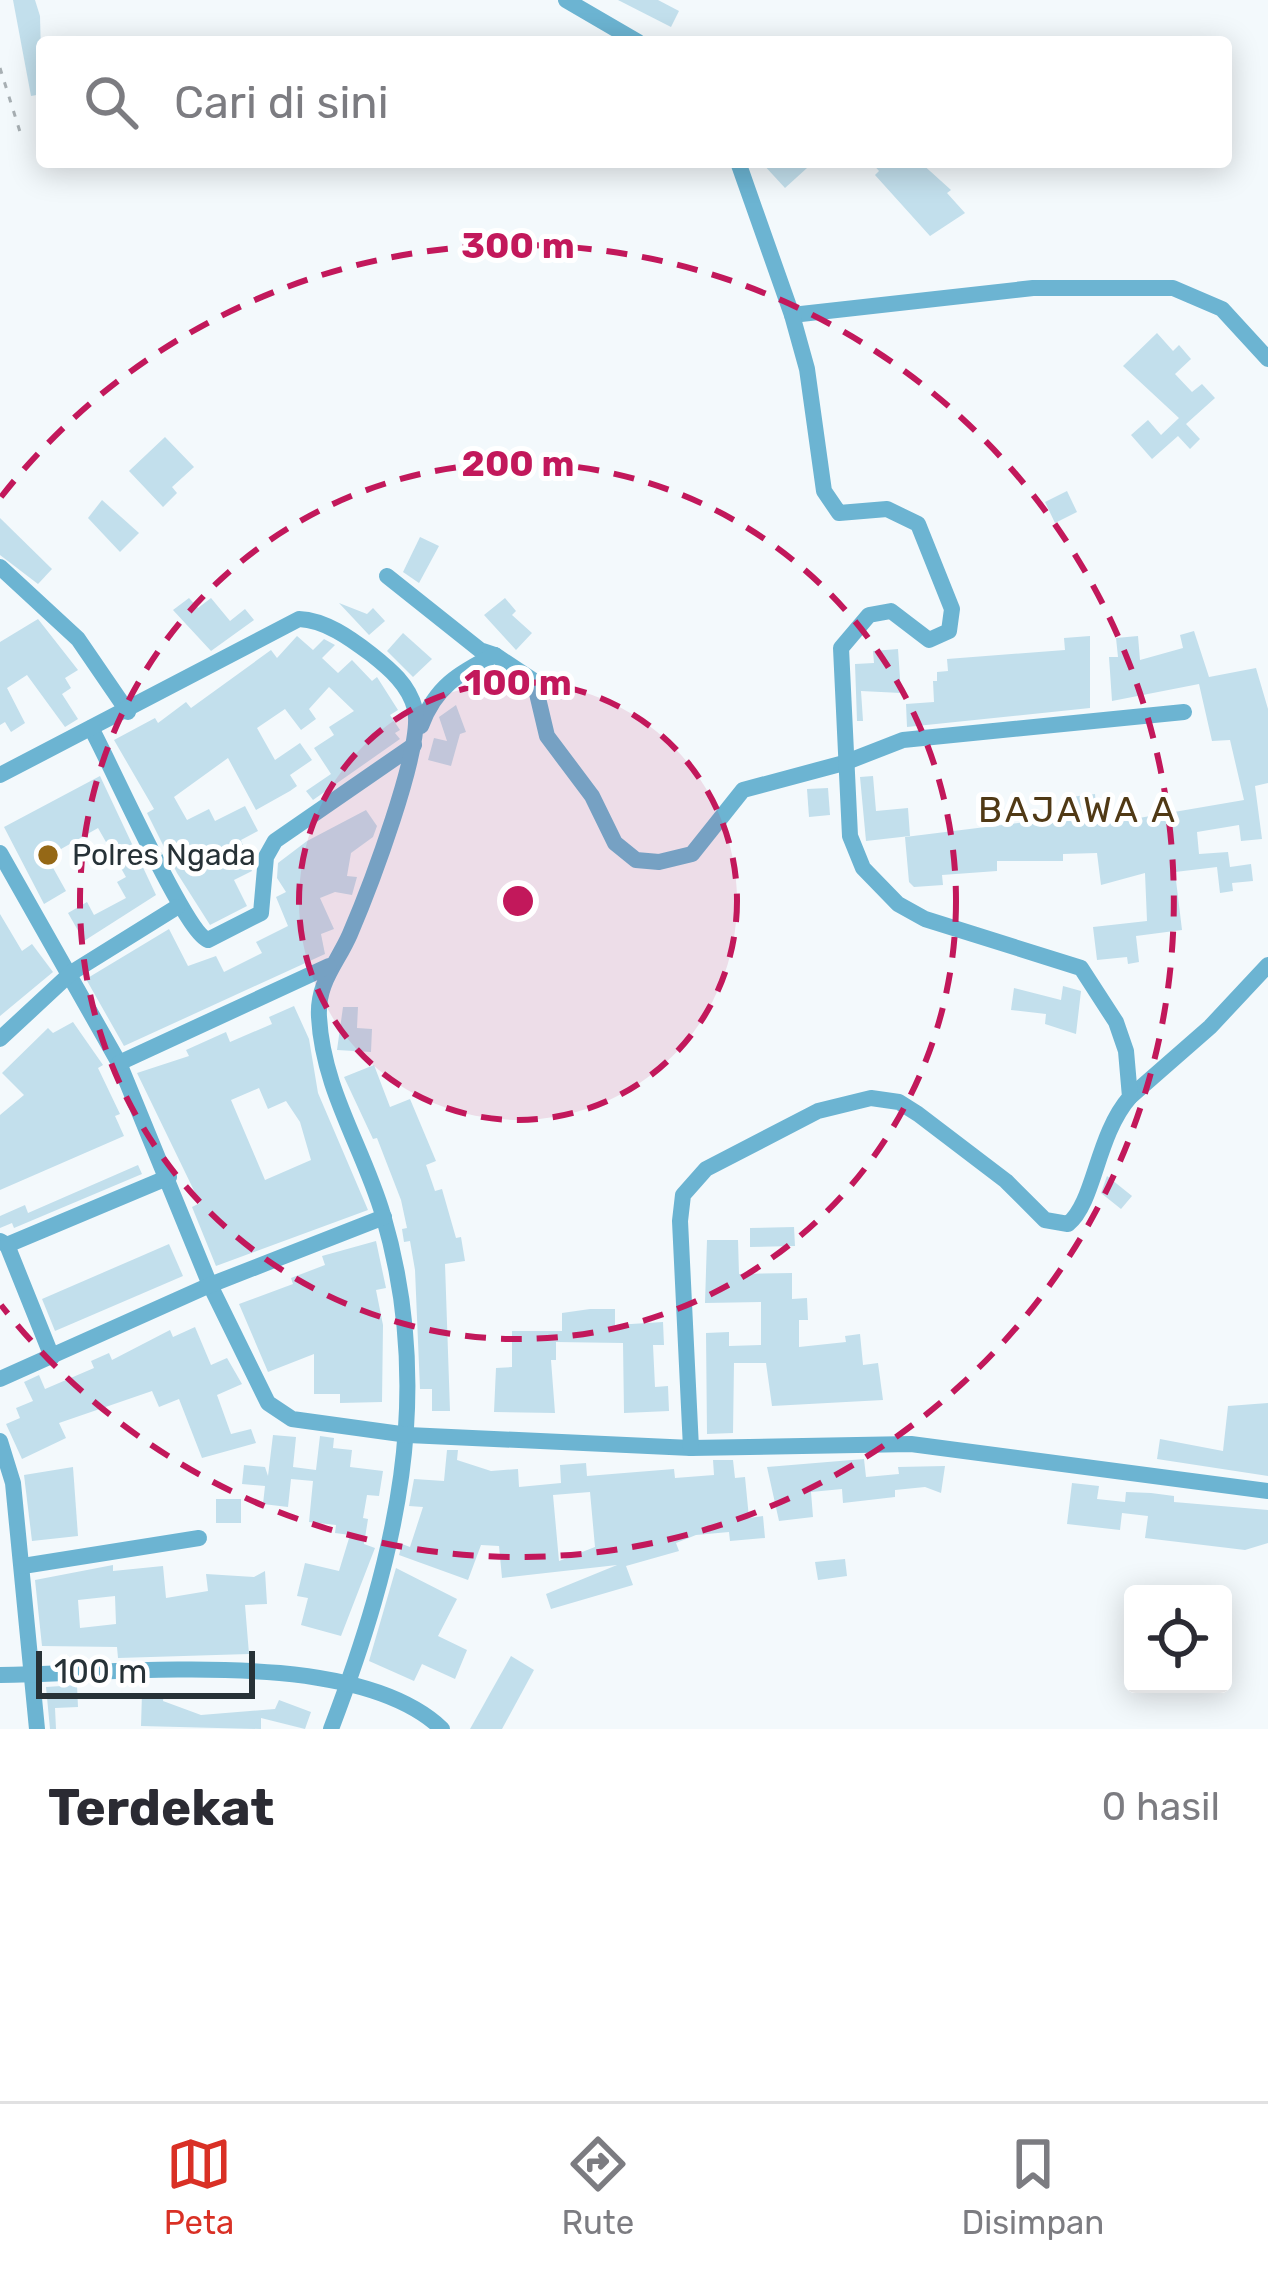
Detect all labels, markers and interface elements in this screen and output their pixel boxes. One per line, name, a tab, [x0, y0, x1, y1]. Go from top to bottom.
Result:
search box	[36, 36, 1232, 168]
icon: search	[78, 69, 144, 135]
text: Cari di sini	[174, 76, 389, 129]
text: 300 m	[461, 224, 575, 267]
text: 200 m	[461, 442, 575, 485]
text: 100 m	[464, 661, 572, 704]
district label: BAJAWA A	[978, 788, 1178, 831]
place label: Polres Ngada	[72, 837, 256, 873]
marker: Polres Ngada	[35, 842, 61, 868]
centre of rings	[497, 880, 539, 922]
map controls	[1124, 1585, 1232, 1693]
button: locate	[1124, 1585, 1232, 1693]
scale bar	[36, 1645, 255, 1698]
text: 100 m	[54, 1652, 147, 1691]
text: Terdekat	[48, 1777, 274, 1838]
text: 0 hasil	[1102, 1784, 1220, 1830]
tab: Peta	[164, 2131, 234, 2242]
tab: Rute	[561, 2131, 634, 2242]
tab: Disimpan	[962, 2131, 1104, 2242]

